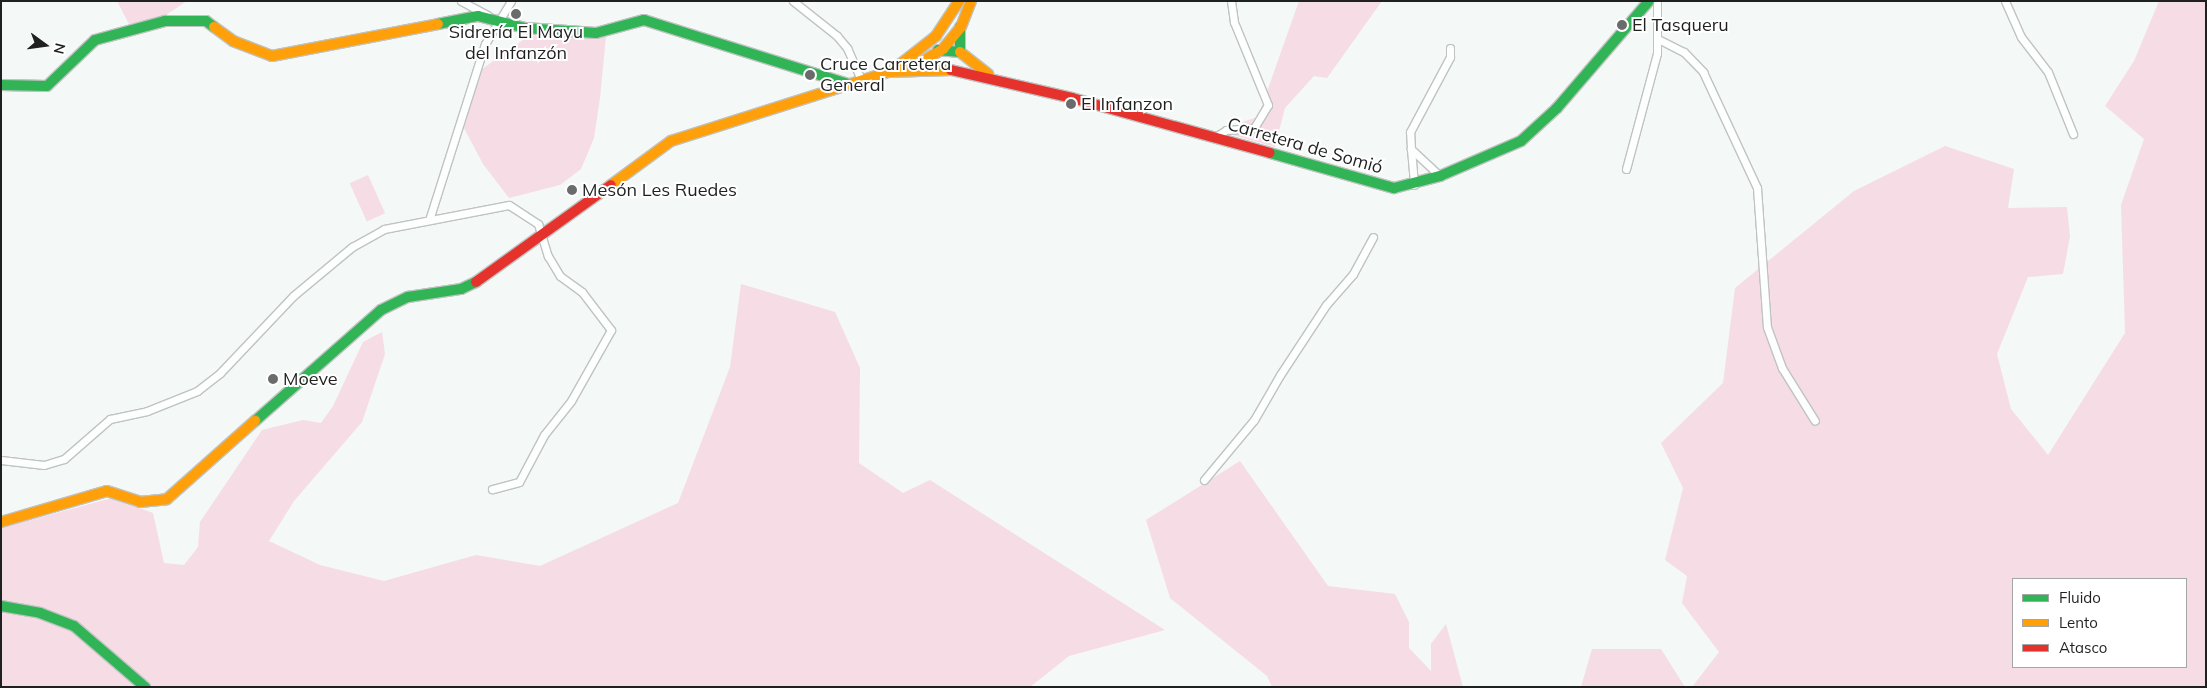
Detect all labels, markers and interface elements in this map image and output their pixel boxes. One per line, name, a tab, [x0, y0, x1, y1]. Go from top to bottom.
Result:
marker: Sidrería El Mayu del Infanzón	[510, 8, 522, 20]
place label: El Tasqueru	[1632, 14, 1729, 36]
marker: El Tasqueru	[1616, 19, 1628, 31]
north arrow	[20, 20, 70, 70]
place label: Sidrería El Mayu del Infanzón	[449, 22, 583, 64]
text: N	[50, 41, 70, 56]
place label: Cruce Carretera General	[820, 54, 951, 96]
marker: Cruce Carretera General	[804, 69, 816, 81]
place label: El Infanzon	[1081, 93, 1173, 115]
marker: El Infanzon	[1065, 98, 1077, 110]
street label: Carretera de Somió	[1225, 113, 1385, 179]
place label: Mesón Les Ruedes	[582, 179, 737, 201]
marker: Mesón Les Ruedes	[566, 184, 578, 196]
place label: Moeve	[283, 368, 338, 390]
marker: Moeve	[267, 373, 279, 385]
legend	[2012, 578, 2187, 668]
text: Fluido	[2059, 588, 2101, 607]
text: Lento	[2059, 613, 2098, 632]
text: Atasco	[2059, 638, 2107, 657]

